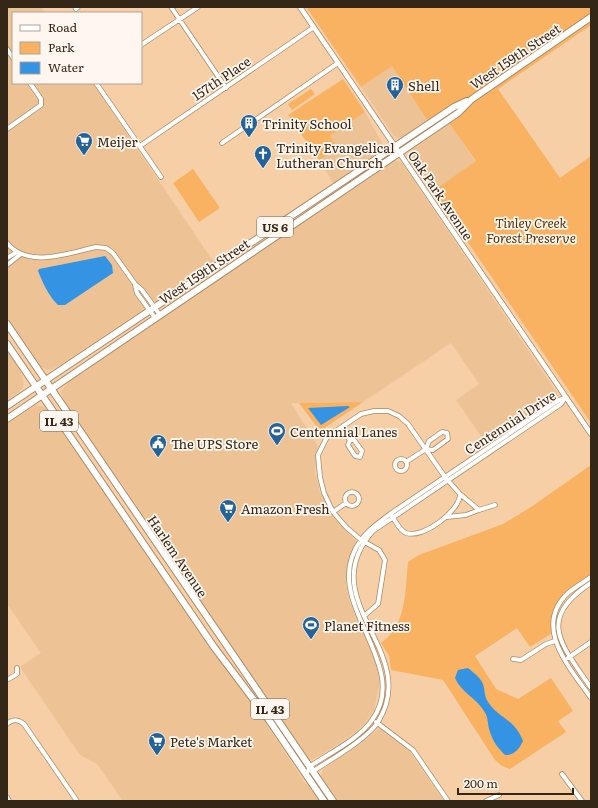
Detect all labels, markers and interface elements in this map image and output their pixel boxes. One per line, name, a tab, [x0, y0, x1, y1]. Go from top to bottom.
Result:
legend	[12, 12, 142, 84]
text: Road	[48, 18, 78, 36]
street label: West 159th Street	[466, 18, 565, 93]
text: Park	[48, 38, 75, 56]
street label: 157th Place	[188, 51, 254, 105]
text: Water	[48, 58, 84, 76]
building icon: Shell	[385, 75, 405, 100]
place label: Shell	[408, 76, 440, 95]
building icon: Trinity School	[239, 113, 259, 138]
place label: Trinity School	[262, 114, 352, 133]
supermarket icon: Meijer	[74, 131, 94, 156]
place label: Meijer	[97, 132, 138, 151]
place label: Trinity Evangelical Lutheran Church	[276, 138, 395, 172]
church icon: Trinity Evangelical Lutheran Church	[253, 144, 273, 169]
street label: Oak Park Avenue	[404, 147, 478, 244]
park label: Tinley Creek Forest Preserve	[486, 213, 576, 247]
road number: US 6	[257, 217, 293, 237]
street label: West 159th Street	[155, 233, 254, 308]
street label: Centennial Drive	[461, 385, 560, 459]
road number: IL 43	[40, 411, 78, 431]
sports icon: Centennial Lanes	[267, 421, 287, 446]
place label: Centennial Lanes	[290, 422, 397, 441]
public building icon: The UPS Store	[148, 433, 168, 458]
place label: The UPS Store	[171, 434, 258, 453]
supermarket icon: Amazon Fresh	[218, 498, 238, 523]
place label: Amazon Fresh	[241, 499, 330, 518]
street label: Harlem Avenue	[143, 511, 213, 601]
sports icon: Planet Fitness	[301, 615, 321, 640]
place label: Planet Fitness	[324, 616, 410, 635]
road number: IL 43	[251, 699, 289, 719]
supermarket icon: Pete's Market	[147, 731, 167, 756]
place label: Pete's Market	[170, 732, 253, 751]
scale bar	[458, 770, 573, 796]
text: 200 m	[464, 774, 498, 792]

